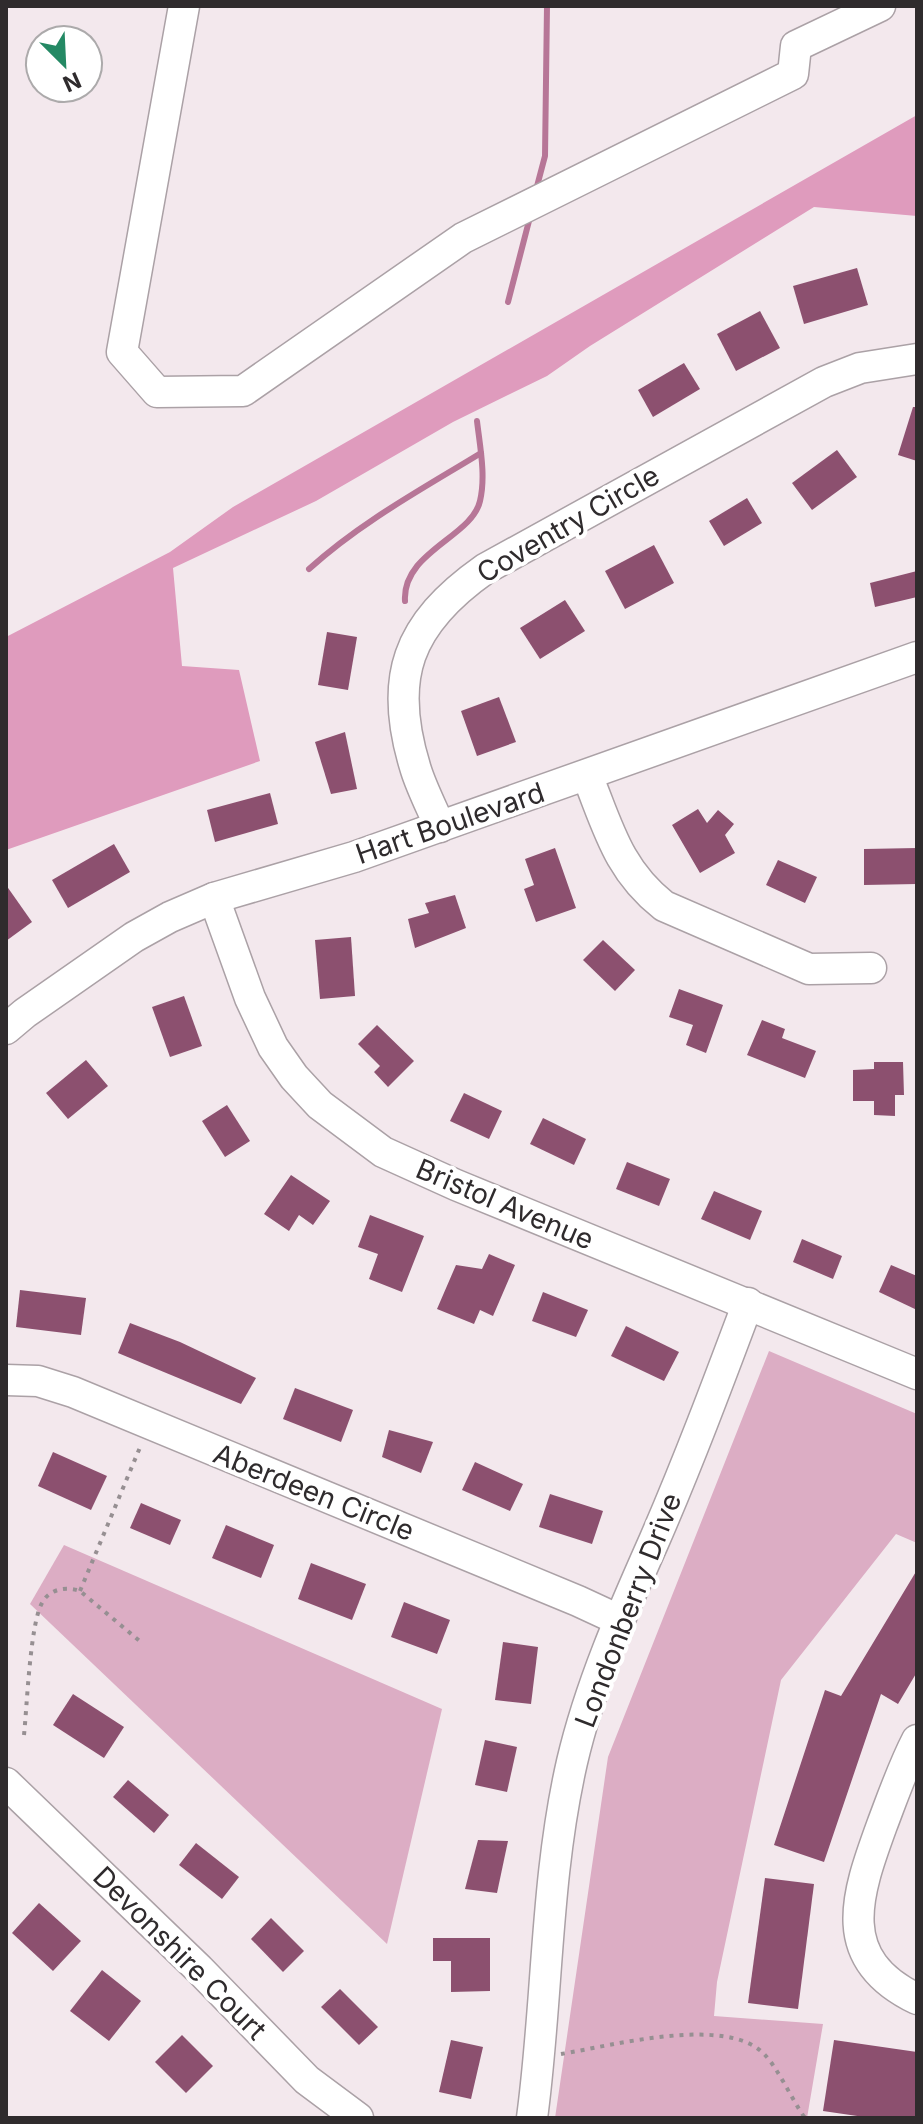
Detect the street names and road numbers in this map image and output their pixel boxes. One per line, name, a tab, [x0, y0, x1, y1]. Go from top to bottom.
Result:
street label: Coventry Circle	[471, 458, 665, 590]
street label: Hart Boulevard	[351, 775, 549, 871]
street label: Bristol Avenue	[411, 1151, 599, 1257]
street label: Aberdeen Circle	[209, 1436, 419, 1548]
street label: Londonberry Drive	[568, 1488, 688, 1732]
street label: Devonshire Court	[86, 1859, 274, 2047]

